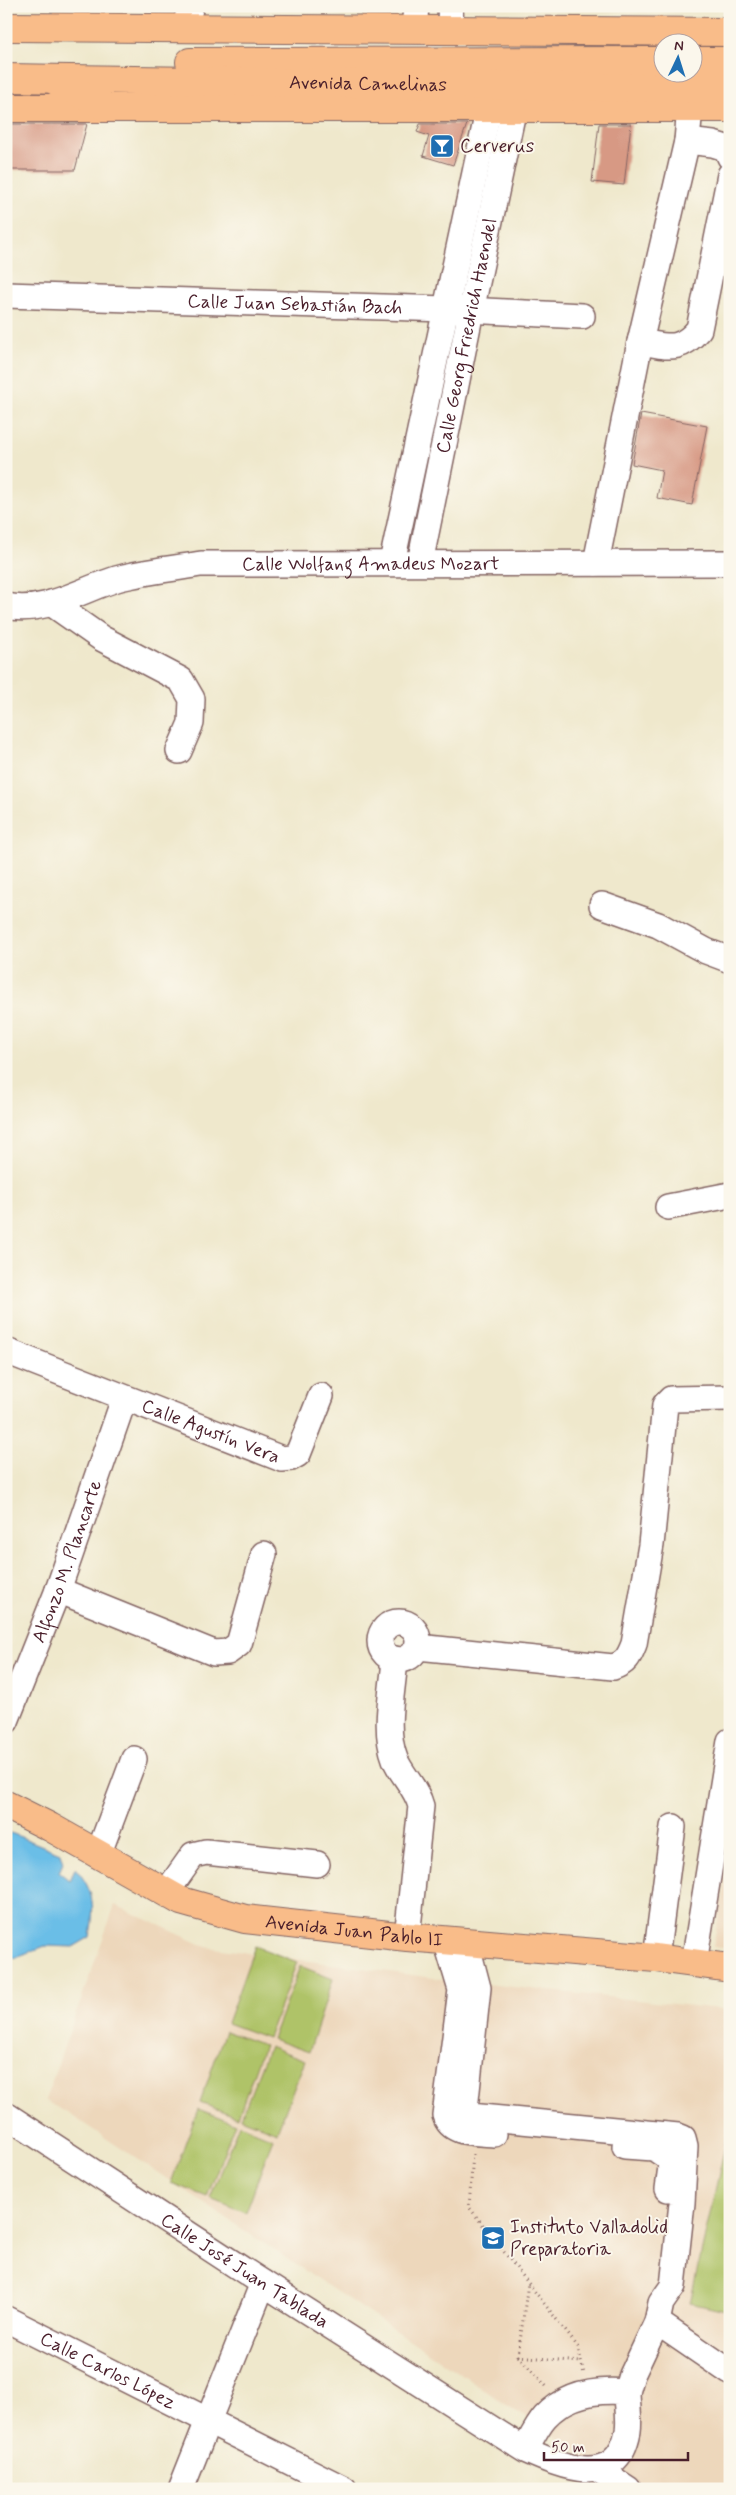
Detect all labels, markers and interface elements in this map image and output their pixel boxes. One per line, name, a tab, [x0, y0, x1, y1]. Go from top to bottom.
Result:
north arrow	[654, 32, 704, 82]
text: N	[674, 37, 684, 55]
street label: Avenida Camelinas	[289, 70, 447, 97]
bar icon: Cerverus	[429, 133, 455, 159]
place label: Cerverus	[460, 134, 534, 159]
street label: Calle Georg Friedrich Haendel	[430, 216, 503, 455]
street label: Calle Juan Sebastián Bach	[187, 288, 403, 320]
street label: Calle Wolfang Amadeus Mozart	[242, 551, 500, 579]
street label: Calle Agustín Vera	[138, 1393, 284, 1470]
street label: Alfonzo M. Plancarte	[26, 1476, 108, 1646]
street label: Avenida Juan Pablo II	[264, 1909, 444, 1952]
street label: Calle José Juan Tablada	[156, 2207, 333, 2334]
place label: Instituto Valladolid Preparatoria	[510, 2215, 668, 2262]
school or university icon: Instituto Valladolid Preparatoria	[480, 2225, 506, 2251]
street label: Calle Carlos López	[36, 2326, 180, 2415]
scale bar	[544, 2430, 687, 2462]
text: 50 m	[551, 2438, 585, 2458]

